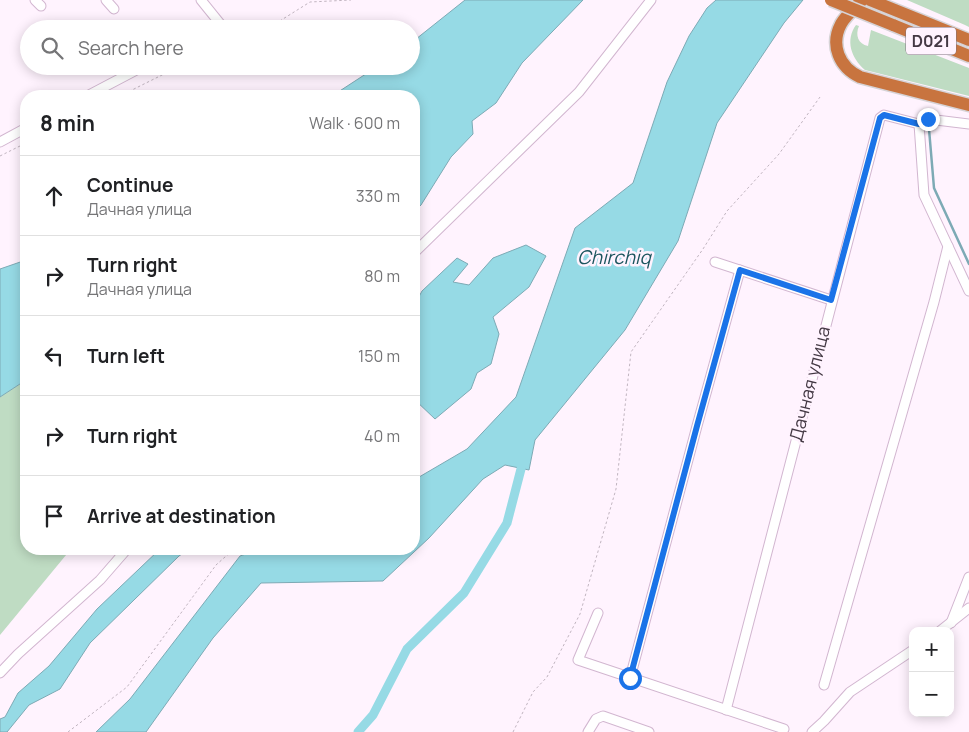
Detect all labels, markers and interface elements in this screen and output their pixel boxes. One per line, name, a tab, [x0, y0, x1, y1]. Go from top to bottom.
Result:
search box	[20, 20, 420, 75]
road number: D021	[906, 27, 956, 54]
icon: search	[38, 34, 66, 62]
text: Search here	[78, 35, 184, 61]
route end	[917, 108, 940, 131]
text: 8 min	[40, 109, 95, 137]
text: Walk · 600 m	[309, 112, 400, 134]
text: Continue	[87, 172, 173, 198]
icon: ahead	[40, 182, 68, 210]
text: 330 m	[356, 185, 400, 207]
text: Дачная улица	[87, 198, 192, 220]
water label: Chirchiq	[577, 244, 652, 270]
text: Turn right	[87, 252, 177, 278]
icon: right	[40, 262, 68, 290]
text: 80 m	[364, 265, 400, 287]
text: Дачная улица	[87, 278, 192, 300]
street label: Дачная улица	[783, 324, 835, 444]
icon: left	[40, 342, 68, 370]
text: Turn left	[87, 343, 165, 369]
text: 150 m	[358, 345, 400, 367]
icon: right	[40, 422, 68, 450]
text: Turn right	[87, 423, 177, 449]
text: 40 m	[364, 425, 400, 447]
icon: arrive	[40, 502, 68, 530]
text: Arrive at destination	[87, 503, 276, 529]
map controls	[909, 627, 954, 717]
button: +	[909, 627, 954, 672]
route start	[619, 667, 642, 690]
button: −	[909, 672, 954, 717]

